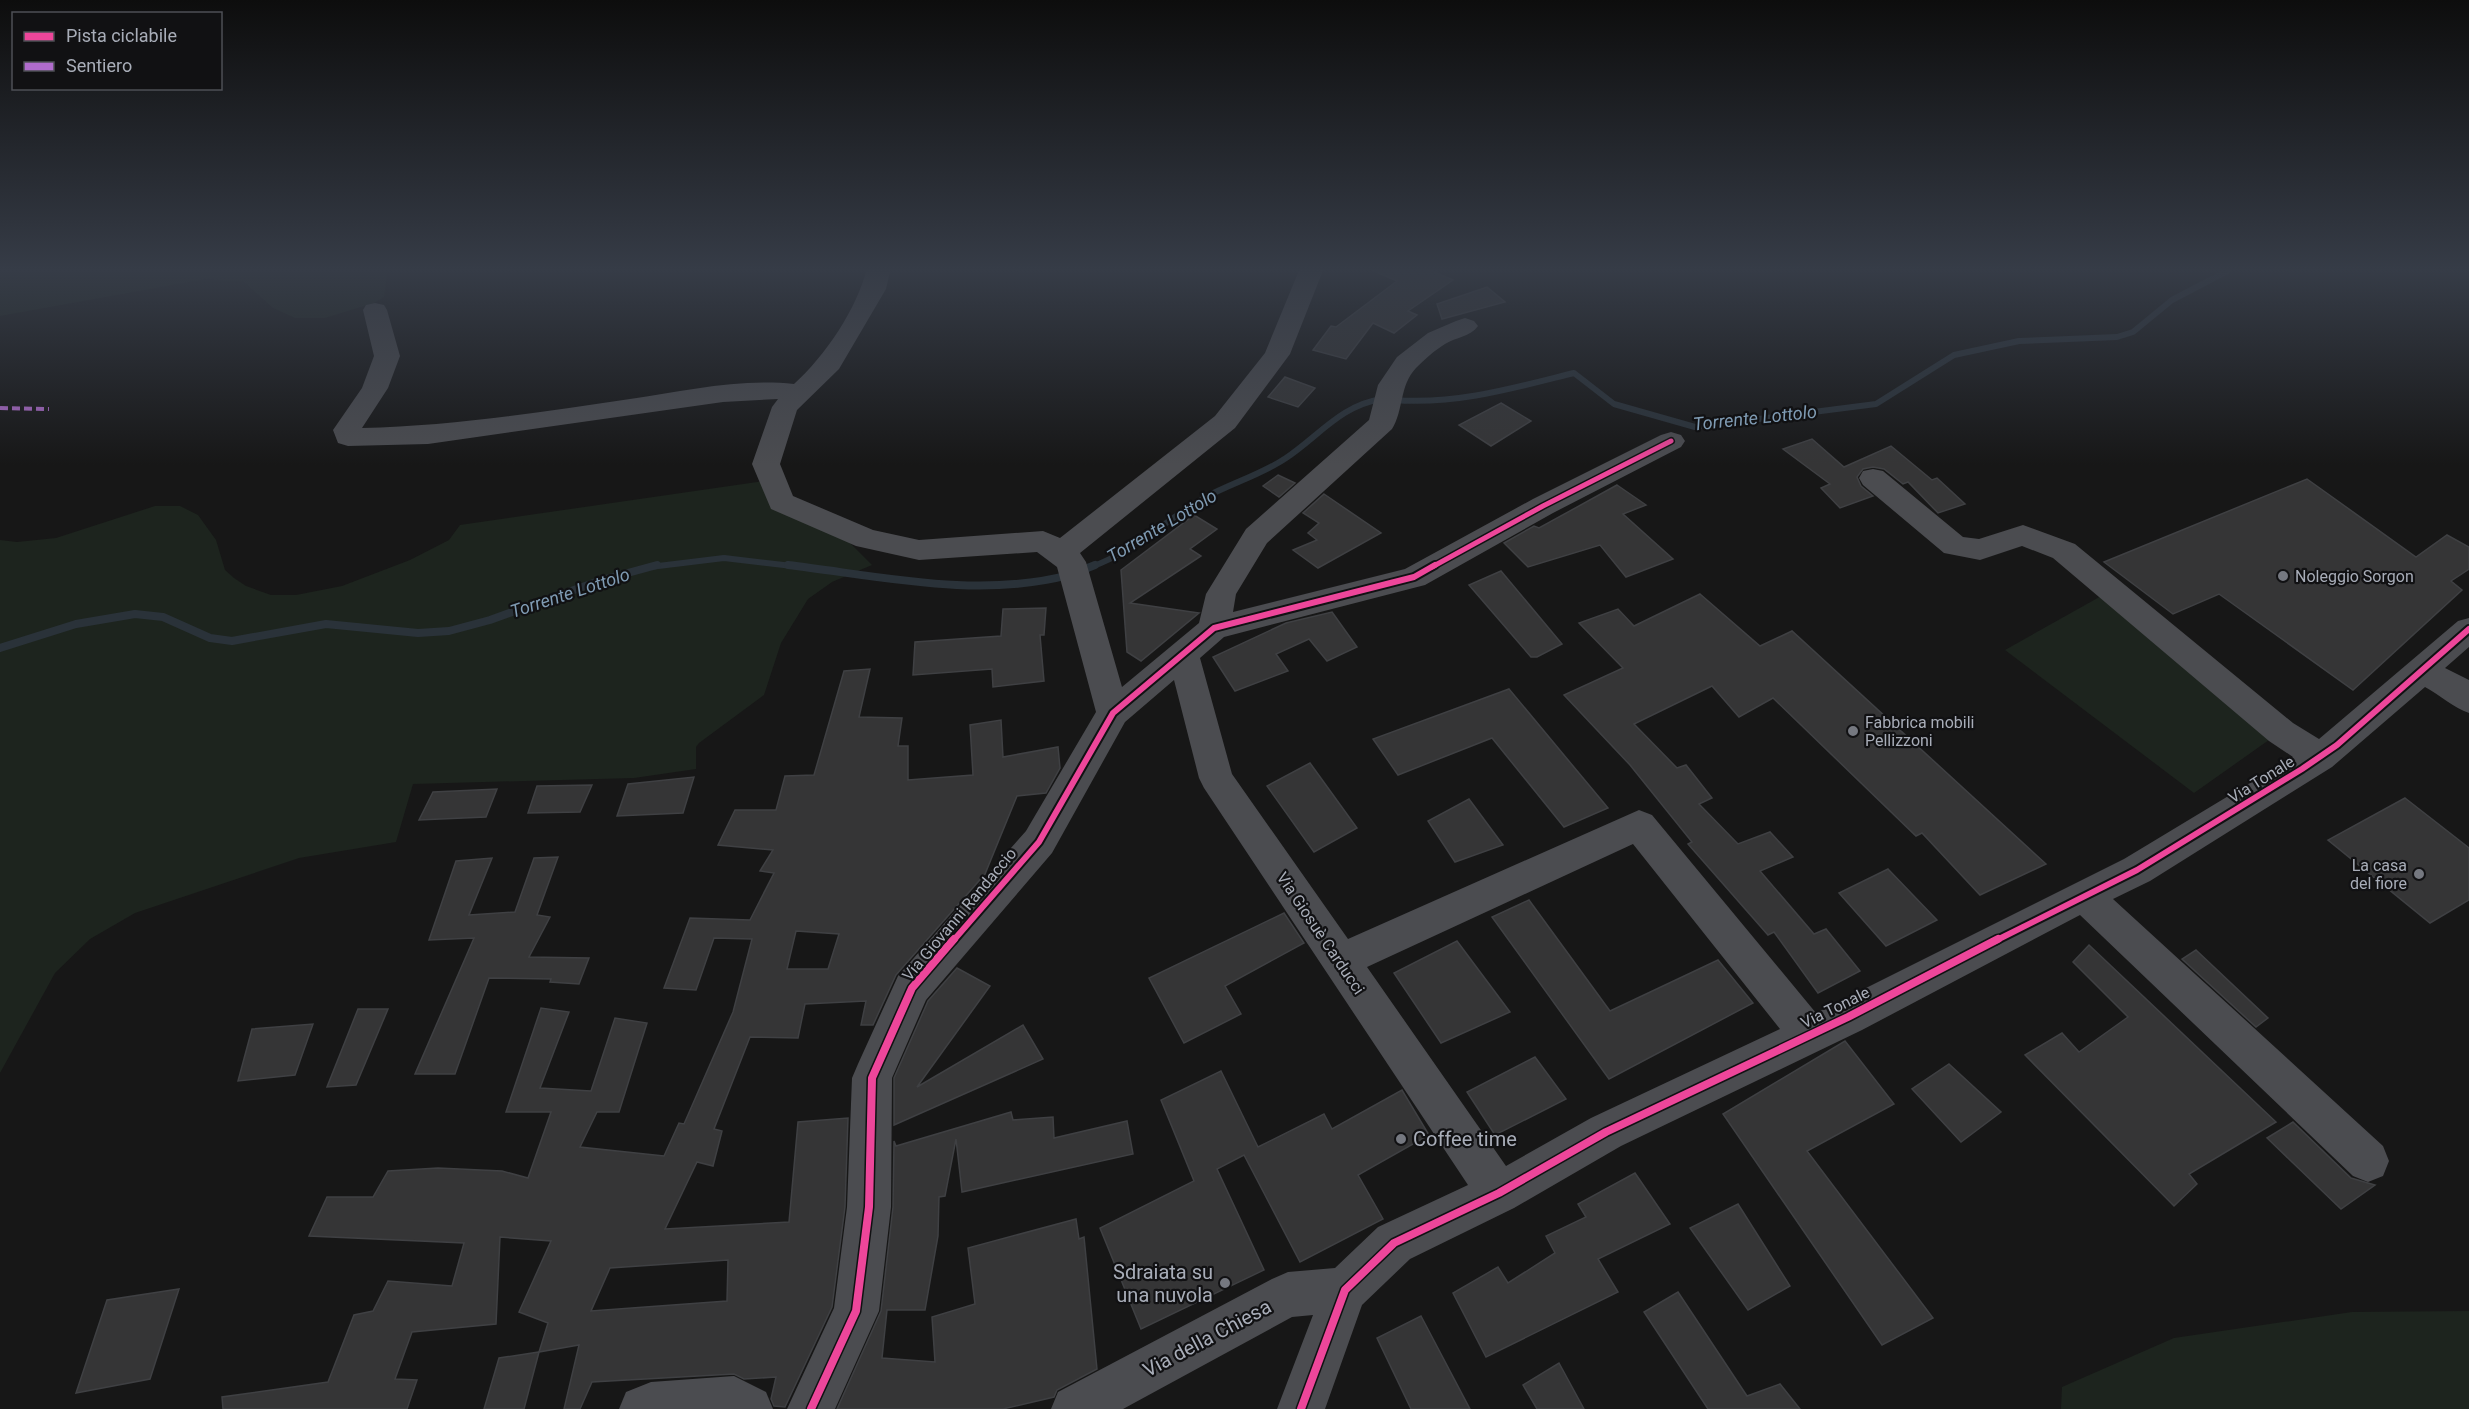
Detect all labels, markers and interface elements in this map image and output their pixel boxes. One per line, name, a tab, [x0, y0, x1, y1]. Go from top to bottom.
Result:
legend	[12, 12, 222, 90]
text: Pista ciclabile	[66, 25, 177, 46]
text: Sentiero	[66, 55, 132, 76]
water label: Torrente Lottolo	[1692, 401, 1818, 434]
water label: Torrente Lottolo	[1103, 485, 1220, 567]
water label: Torrente Lottolo	[508, 563, 632, 622]
place label: Noleggio Sorgon	[2295, 567, 2414, 586]
marker: Noleggio Sorgon	[2276, 569, 2290, 583]
place label: Fabbrica mobili Pellizzoni	[1865, 713, 1974, 750]
marker: Fabbrica mobili Pellizzoni	[1846, 724, 1860, 738]
street label: Via Tonale	[2225, 752, 2298, 807]
street label: Via Giovanni Randaccio	[898, 844, 1020, 985]
place label: La casa del fiore	[2350, 856, 2407, 893]
marker: La casa del fiore	[2412, 867, 2426, 881]
street label: Via Giosuè Carducci	[1273, 869, 1368, 998]
street label: Via Tonale	[1798, 983, 1873, 1032]
place label: Coffee time	[1413, 1127, 1517, 1151]
marker: Coffee time	[1394, 1132, 1408, 1146]
place label: Sdraiata su una nuvola	[1113, 1260, 1213, 1307]
marker: Sdraiata su una nuvola	[1218, 1276, 1232, 1290]
street label: Via della Chiesa	[1139, 1294, 1275, 1382]

